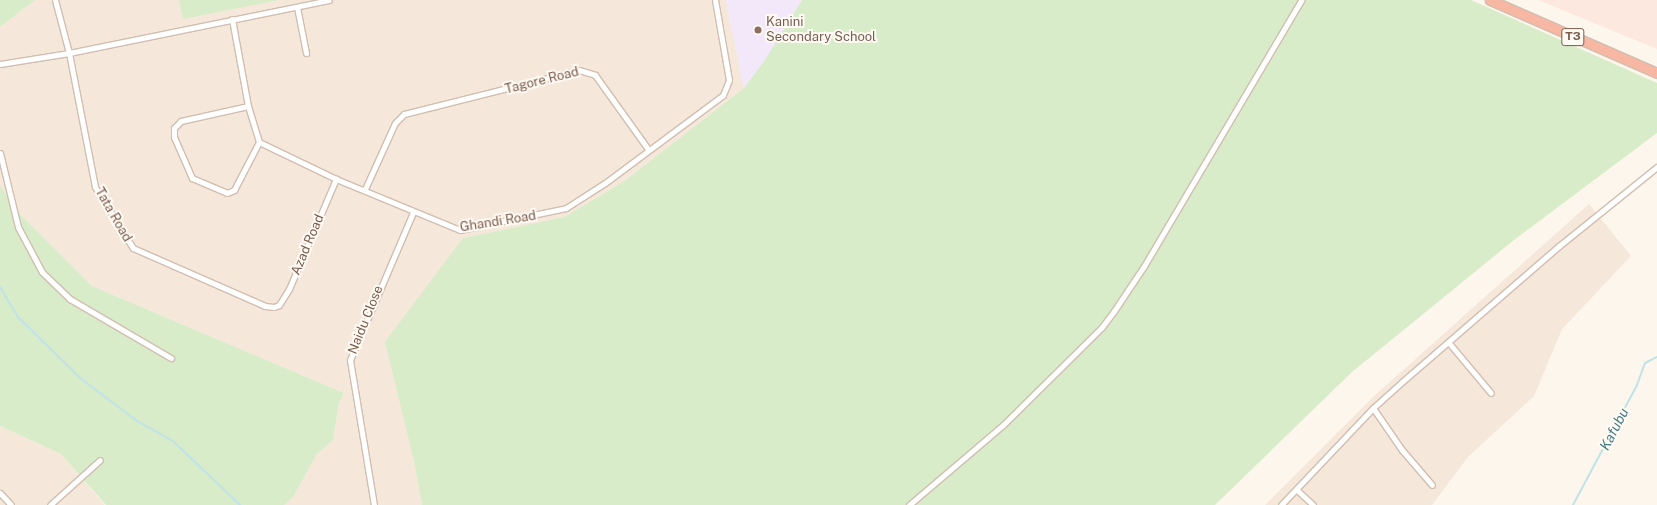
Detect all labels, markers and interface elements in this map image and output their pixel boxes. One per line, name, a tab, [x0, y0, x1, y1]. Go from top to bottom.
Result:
place label: Kanini Secondary School	[766, 15, 876, 46]
marker: Kanini Secondary School	[753, 25, 763, 35]
road number: T3	[1561, 27, 1585, 47]
street label: Tagore Road	[503, 64, 581, 98]
street label: Tata Road	[91, 185, 135, 245]
street label: Ghandi Road	[459, 208, 537, 236]
street label: Azad Road	[288, 212, 328, 278]
street label: Naidu Close	[345, 283, 387, 357]
water label: Kafubu	[1596, 405, 1632, 453]

